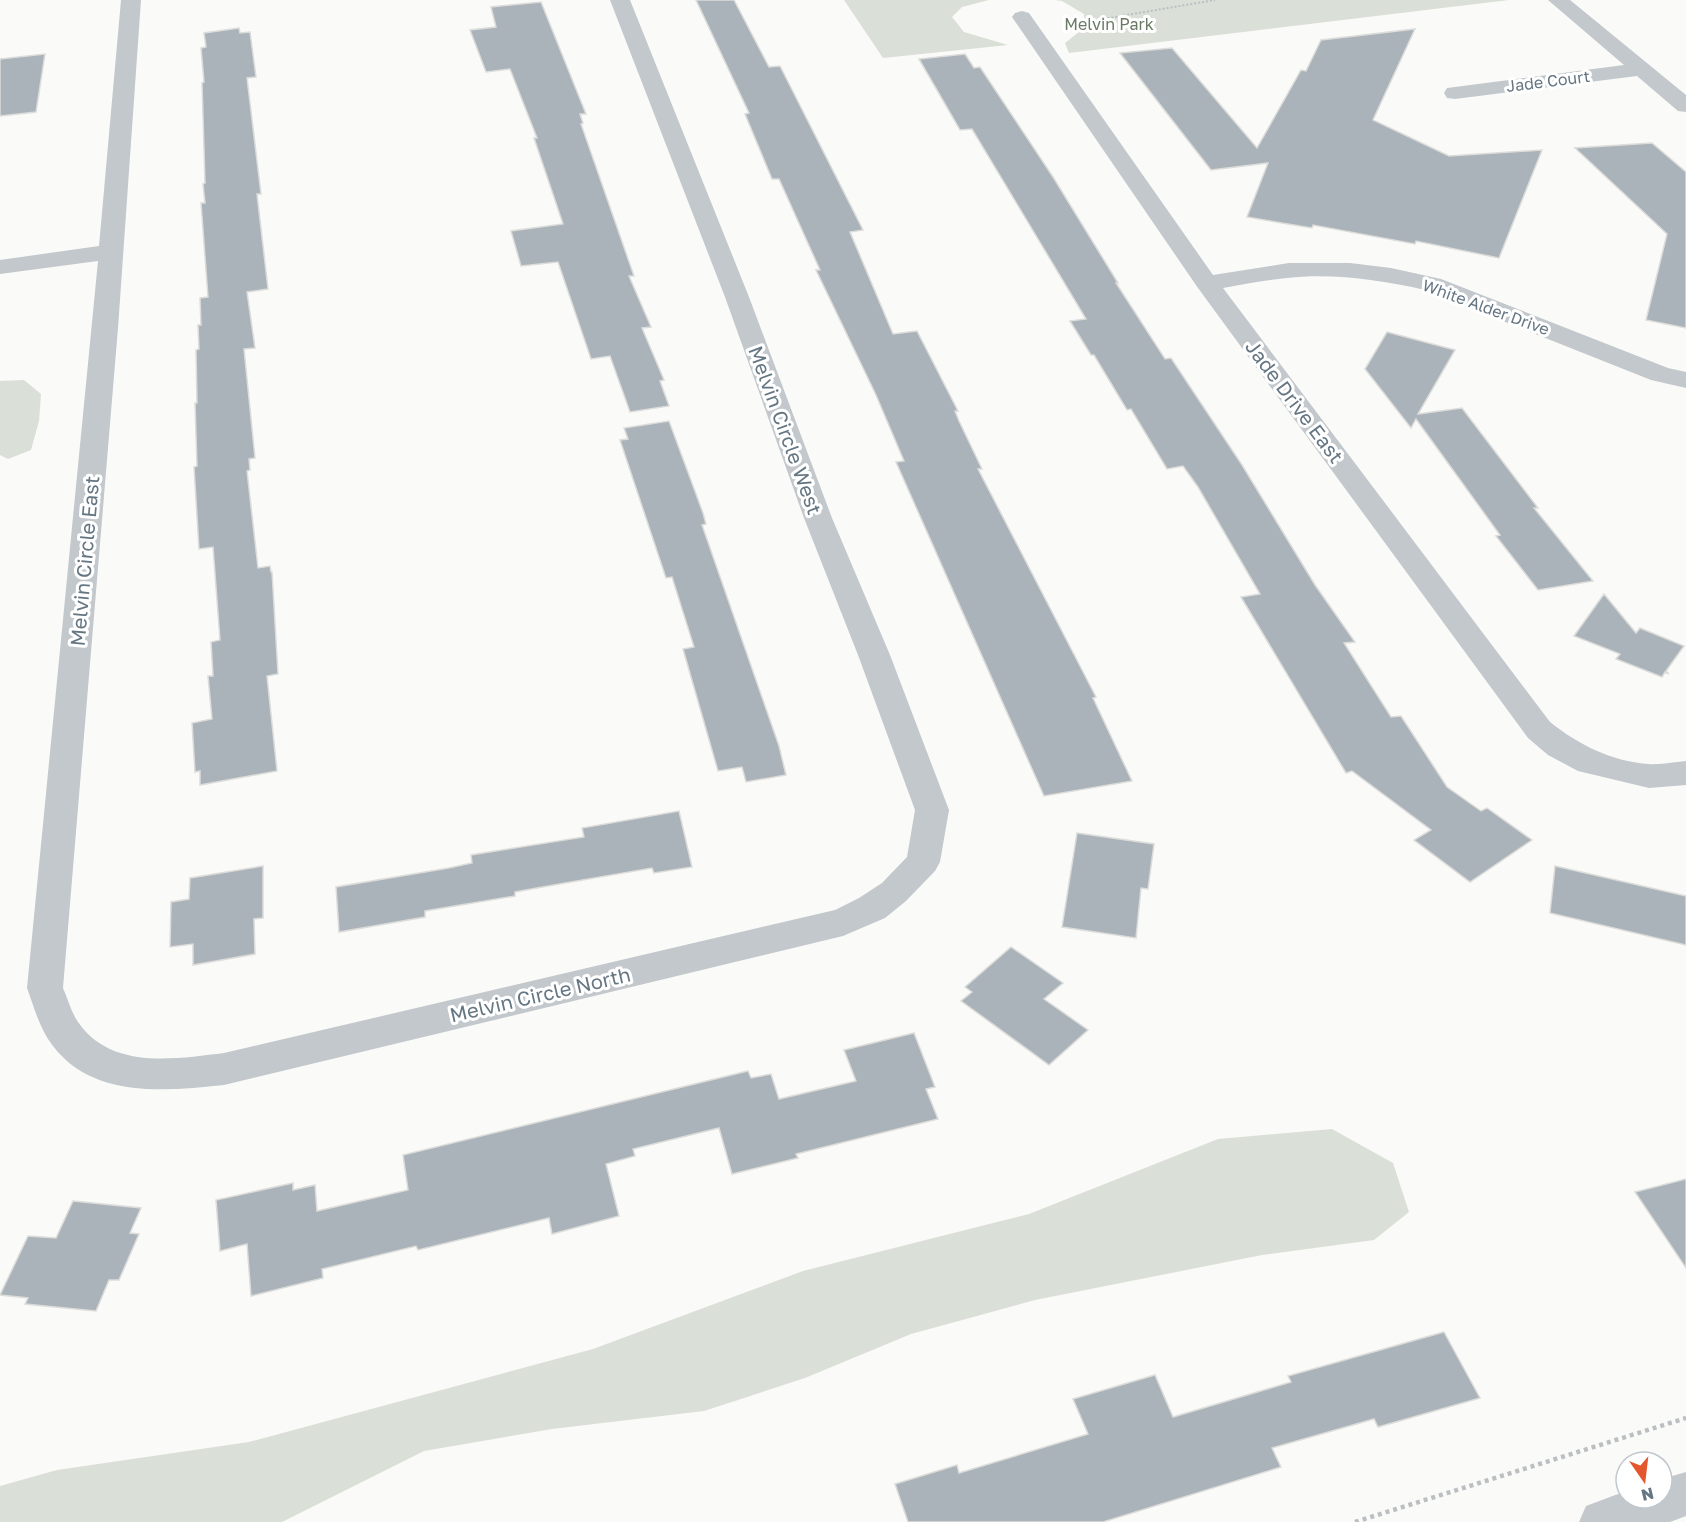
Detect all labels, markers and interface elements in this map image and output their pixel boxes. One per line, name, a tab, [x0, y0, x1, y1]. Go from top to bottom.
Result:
park label: Melvin Park	[1064, 14, 1154, 34]
street label: Jade Court	[1505, 66, 1591, 96]
street label: White Alder Drive	[1420, 275, 1552, 339]
street label: Jade Drive East	[1241, 335, 1349, 467]
street label: Melvin Circle West	[744, 342, 828, 518]
street label: Melvin Circle East	[65, 475, 103, 647]
street label: Melvin Circle North	[447, 962, 633, 1026]
north arrow	[1614, 1450, 1674, 1510]
text: N	[1639, 1483, 1656, 1506]

